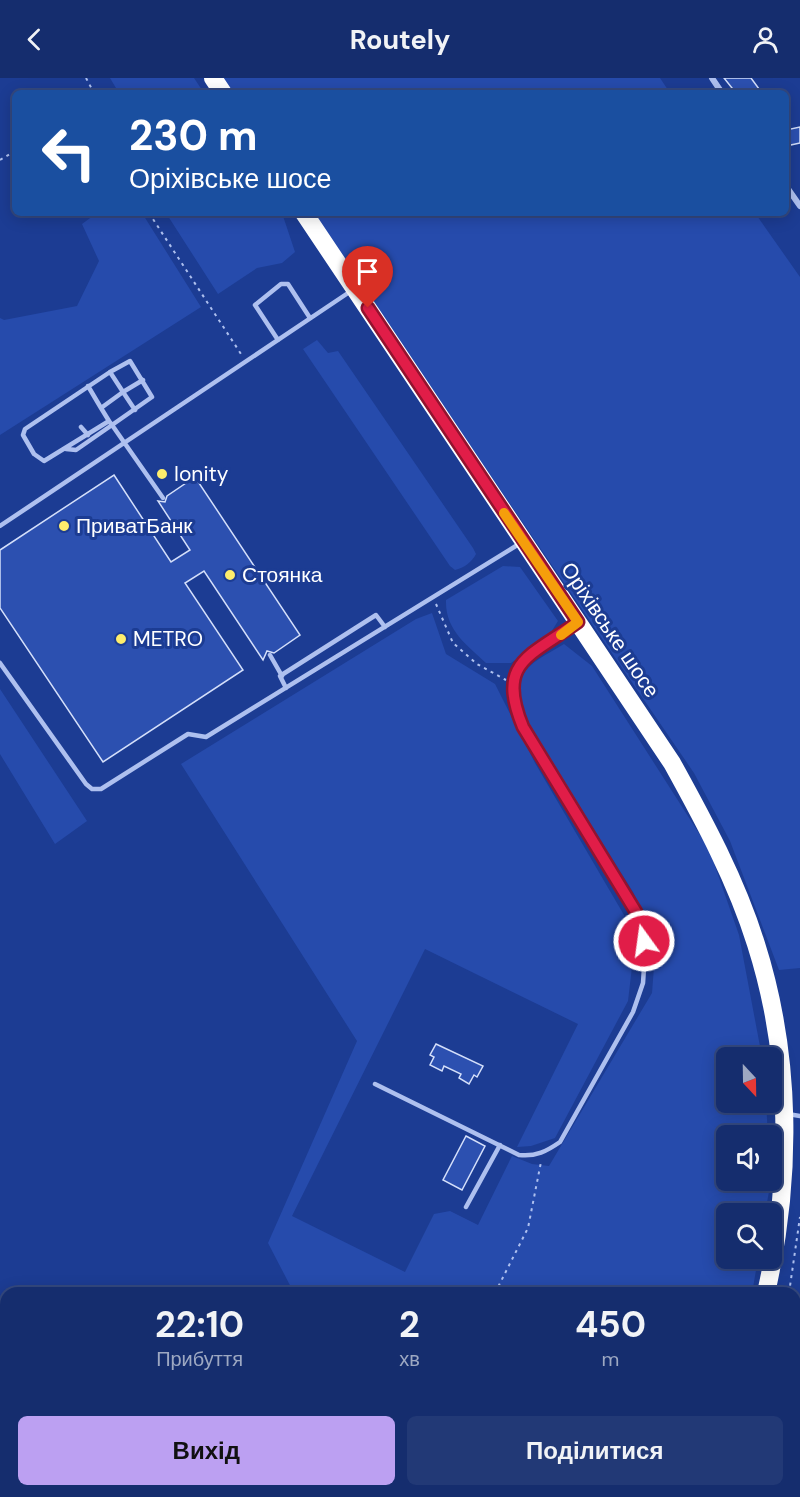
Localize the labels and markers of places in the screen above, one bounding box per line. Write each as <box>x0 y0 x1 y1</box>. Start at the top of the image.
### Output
pin <box>342 246 393 308</box>
place label: Ionity <box>174 460 229 488</box>
marker: Ionity <box>155 467 169 481</box>
place label: ПриватБанк <box>76 512 193 540</box>
marker: ПриватБанк <box>57 519 71 533</box>
place label: Стоянка <box>242 561 323 589</box>
marker: Стоянка <box>223 568 237 582</box>
place label: METRO <box>133 625 203 653</box>
marker: METRO <box>114 632 128 646</box>

